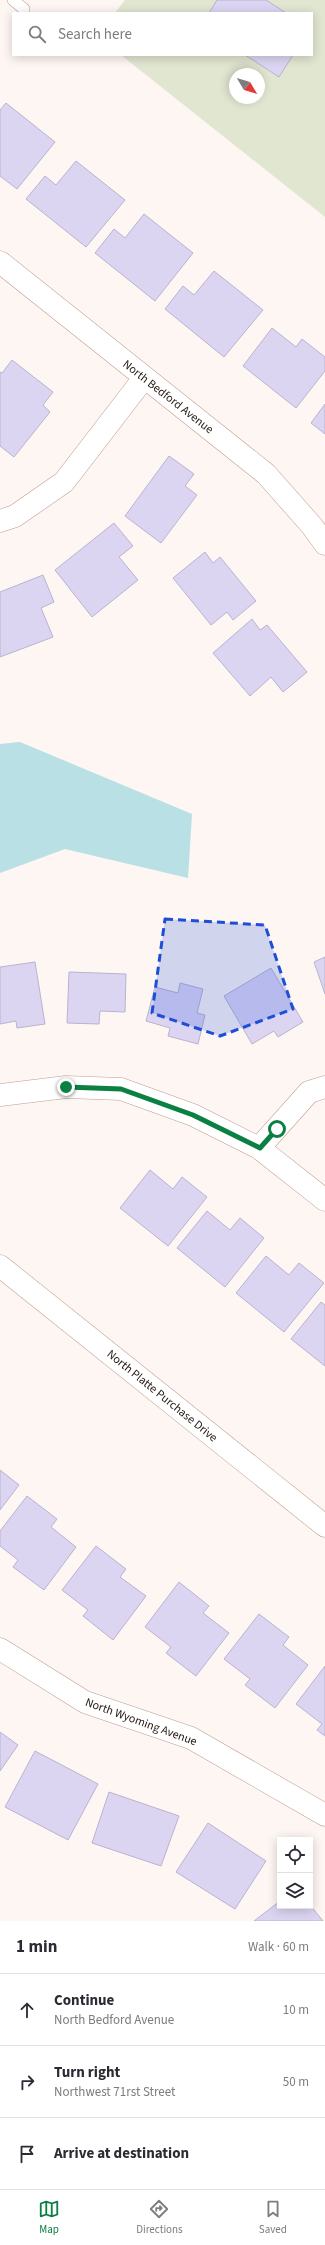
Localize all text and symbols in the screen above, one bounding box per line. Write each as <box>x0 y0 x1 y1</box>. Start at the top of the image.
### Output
search box <box>12 12 313 56</box>
icon: search <box>26 23 48 45</box>
text: Search here <box>58 24 132 45</box>
north arrow <box>229 68 265 104</box>
street label: North Bedford Avenue <box>119 356 217 438</box>
route end <box>57 1078 75 1096</box>
route start <box>268 1120 286 1138</box>
street label: North Platte Purchase Drive <box>103 1346 221 1446</box>
street label: North Wyoming Avenue <box>83 1694 199 1750</box>
map controls <box>277 1837 313 1909</box>
button: locate <box>277 1837 313 1873</box>
button: layers <box>277 1873 313 1909</box>
text: 1 min <box>16 1935 57 1959</box>
text: Walk · 60 m <box>248 1938 309 1956</box>
text: Continue <box>54 1990 114 2011</box>
icon: ahead <box>16 1999 38 2021</box>
text: 10 m <box>283 2001 309 2019</box>
text: North Bedford Avenue <box>54 2011 174 2029</box>
text: Turn right <box>54 2062 120 2083</box>
icon: right <box>16 2071 38 2093</box>
text: 50 m <box>283 2073 309 2091</box>
text: Northwest 71rst Street <box>54 2083 176 2101</box>
icon: arrive <box>16 2143 38 2165</box>
text: Arrive at destination <box>54 2143 189 2164</box>
tab: Map <box>38 2198 60 2237</box>
tab: Directions <box>136 2198 183 2237</box>
tab: Saved <box>259 2198 287 2237</box>

